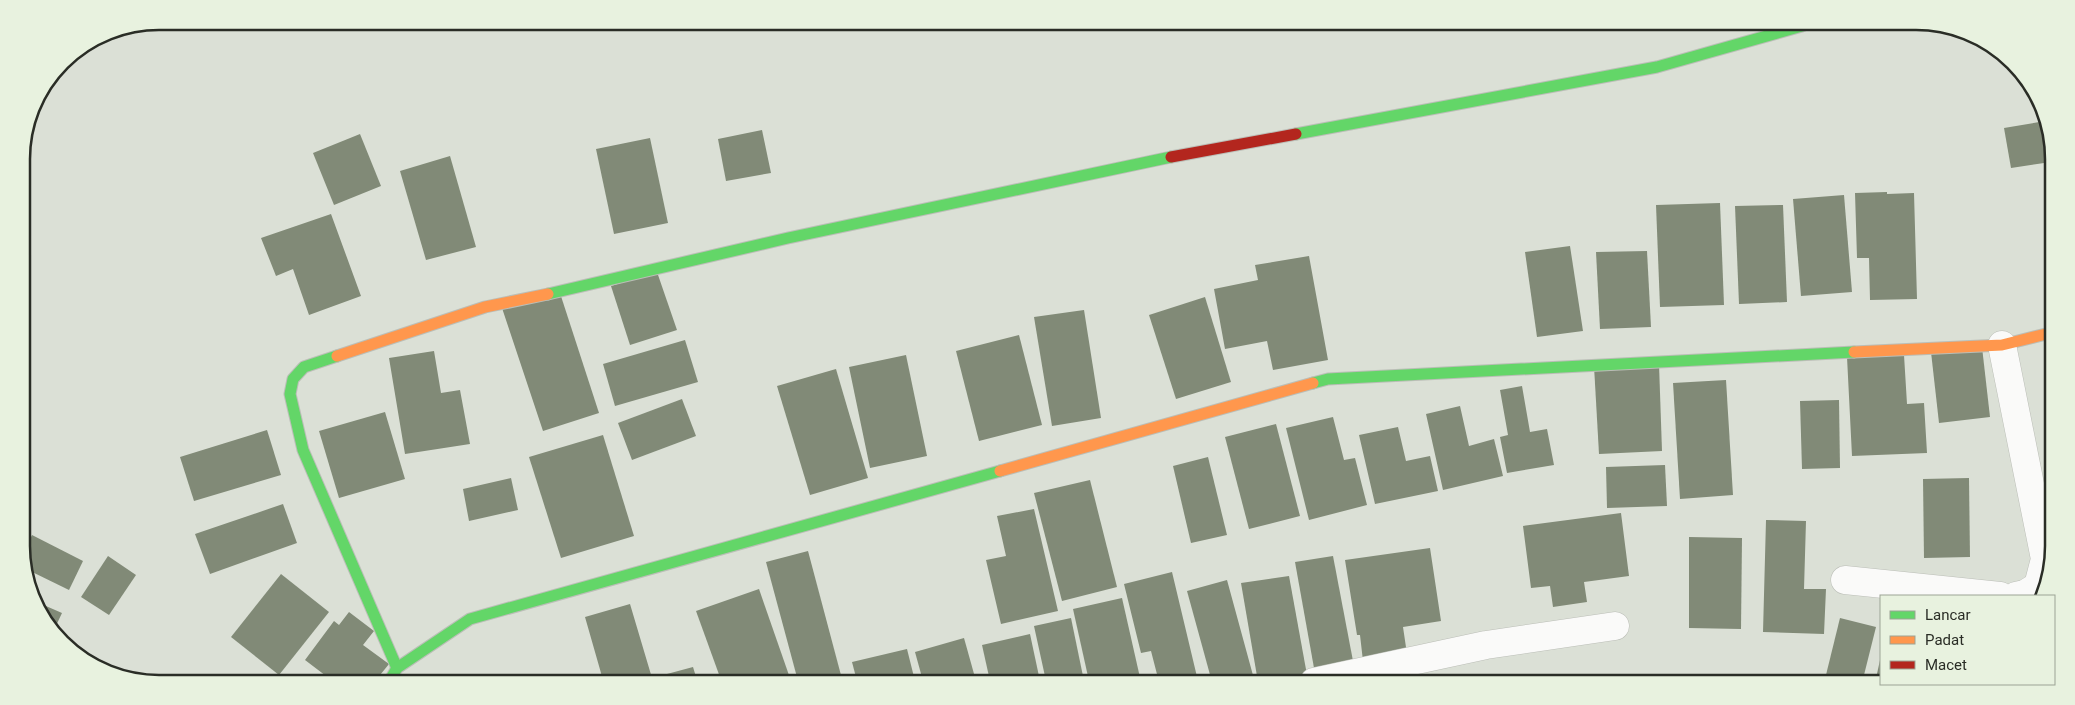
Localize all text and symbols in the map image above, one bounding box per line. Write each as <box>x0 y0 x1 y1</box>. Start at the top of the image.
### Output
legend <box>1880 595 2055 685</box>
text: Lancar <box>1925 606 1971 624</box>
text: Padat <box>1925 631 1964 649</box>
text: Macet <box>1925 656 1967 674</box>

